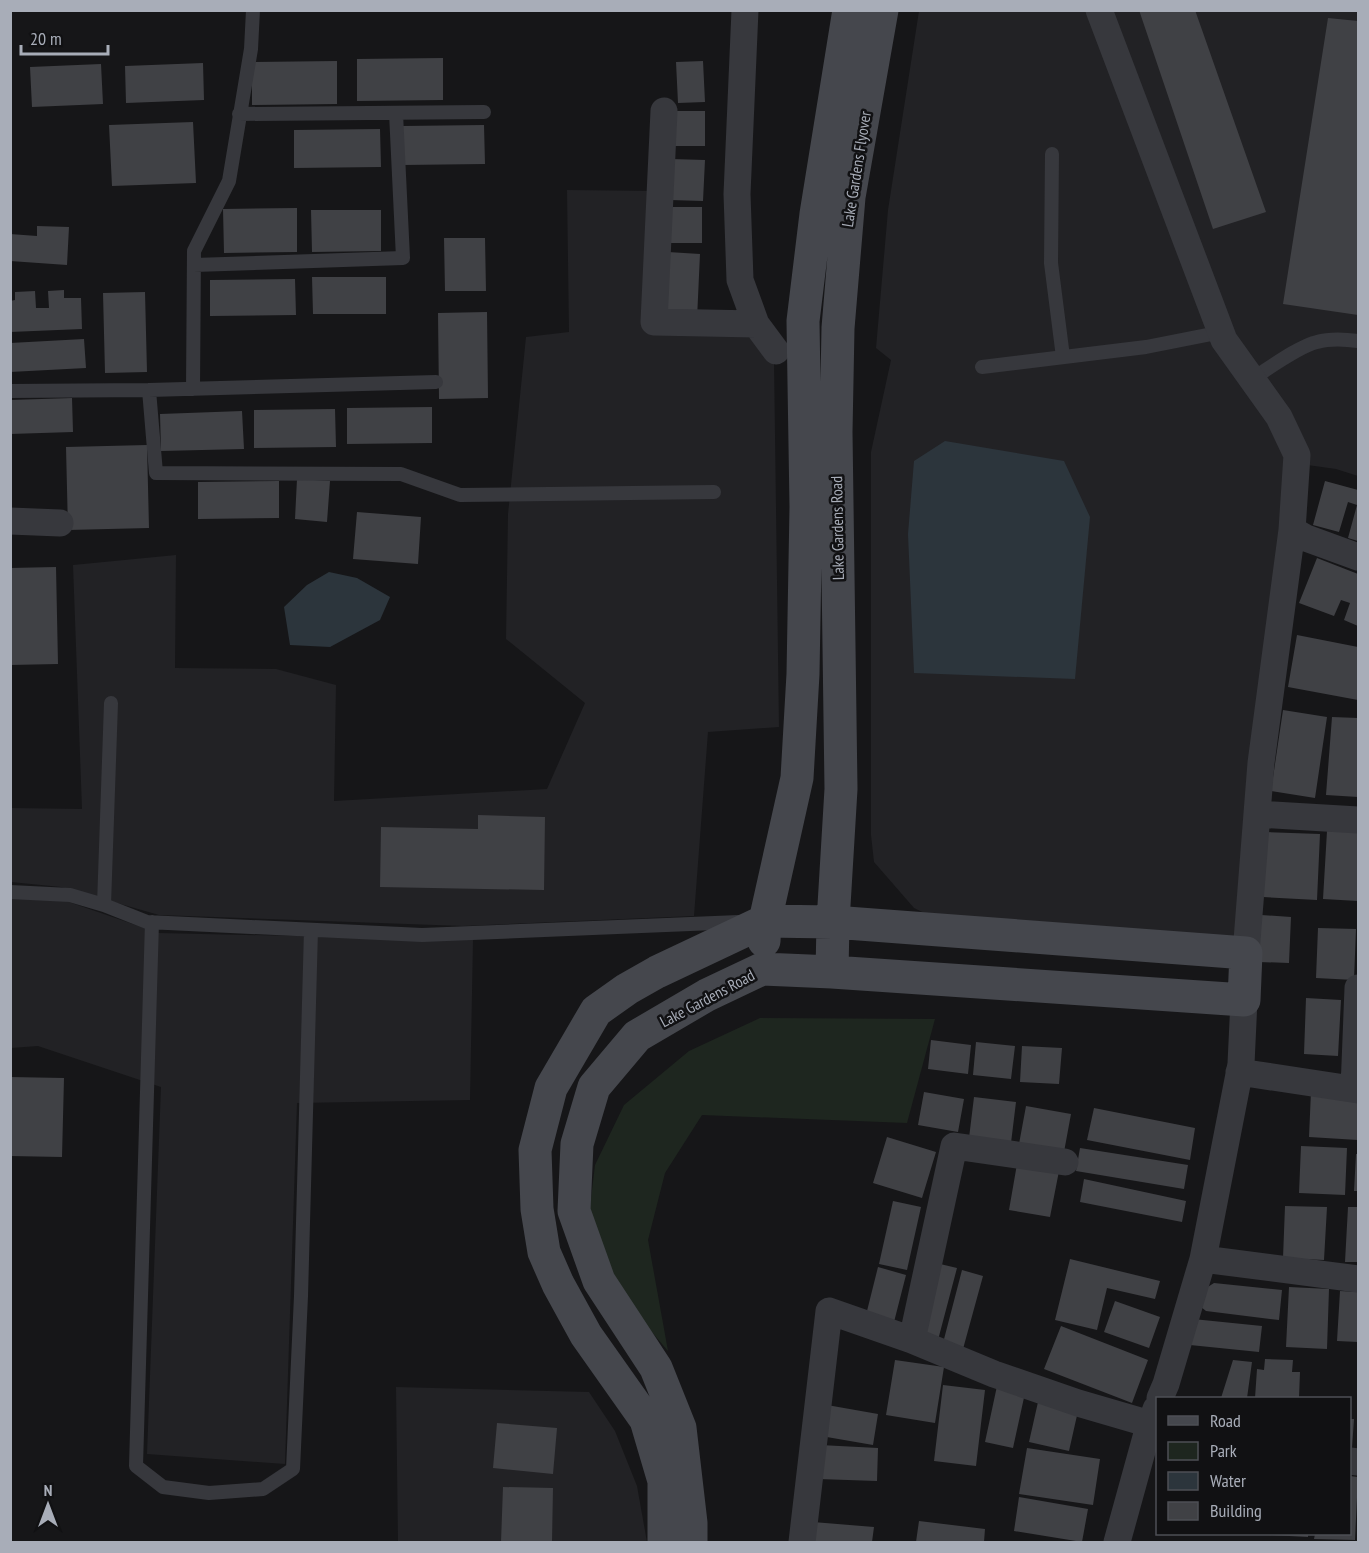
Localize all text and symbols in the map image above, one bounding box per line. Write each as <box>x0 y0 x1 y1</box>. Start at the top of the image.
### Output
scale bar <box>21 18 108 56</box>
text: 20 m <box>30 27 62 50</box>
street label: Lake Gardens Flyover <box>837 109 875 228</box>
street label: Lake Gardens Road <box>826 476 848 580</box>
street label: Lake Gardens Road <box>656 965 758 1031</box>
legend <box>1156 1397 1351 1535</box>
text: Road <box>1210 1409 1241 1432</box>
text: Park <box>1210 1439 1237 1462</box>
text: Water <box>1210 1469 1246 1492</box>
north arrow <box>18 1475 78 1535</box>
text: N <box>44 1480 52 1500</box>
text: Building <box>1210 1499 1262 1522</box>

